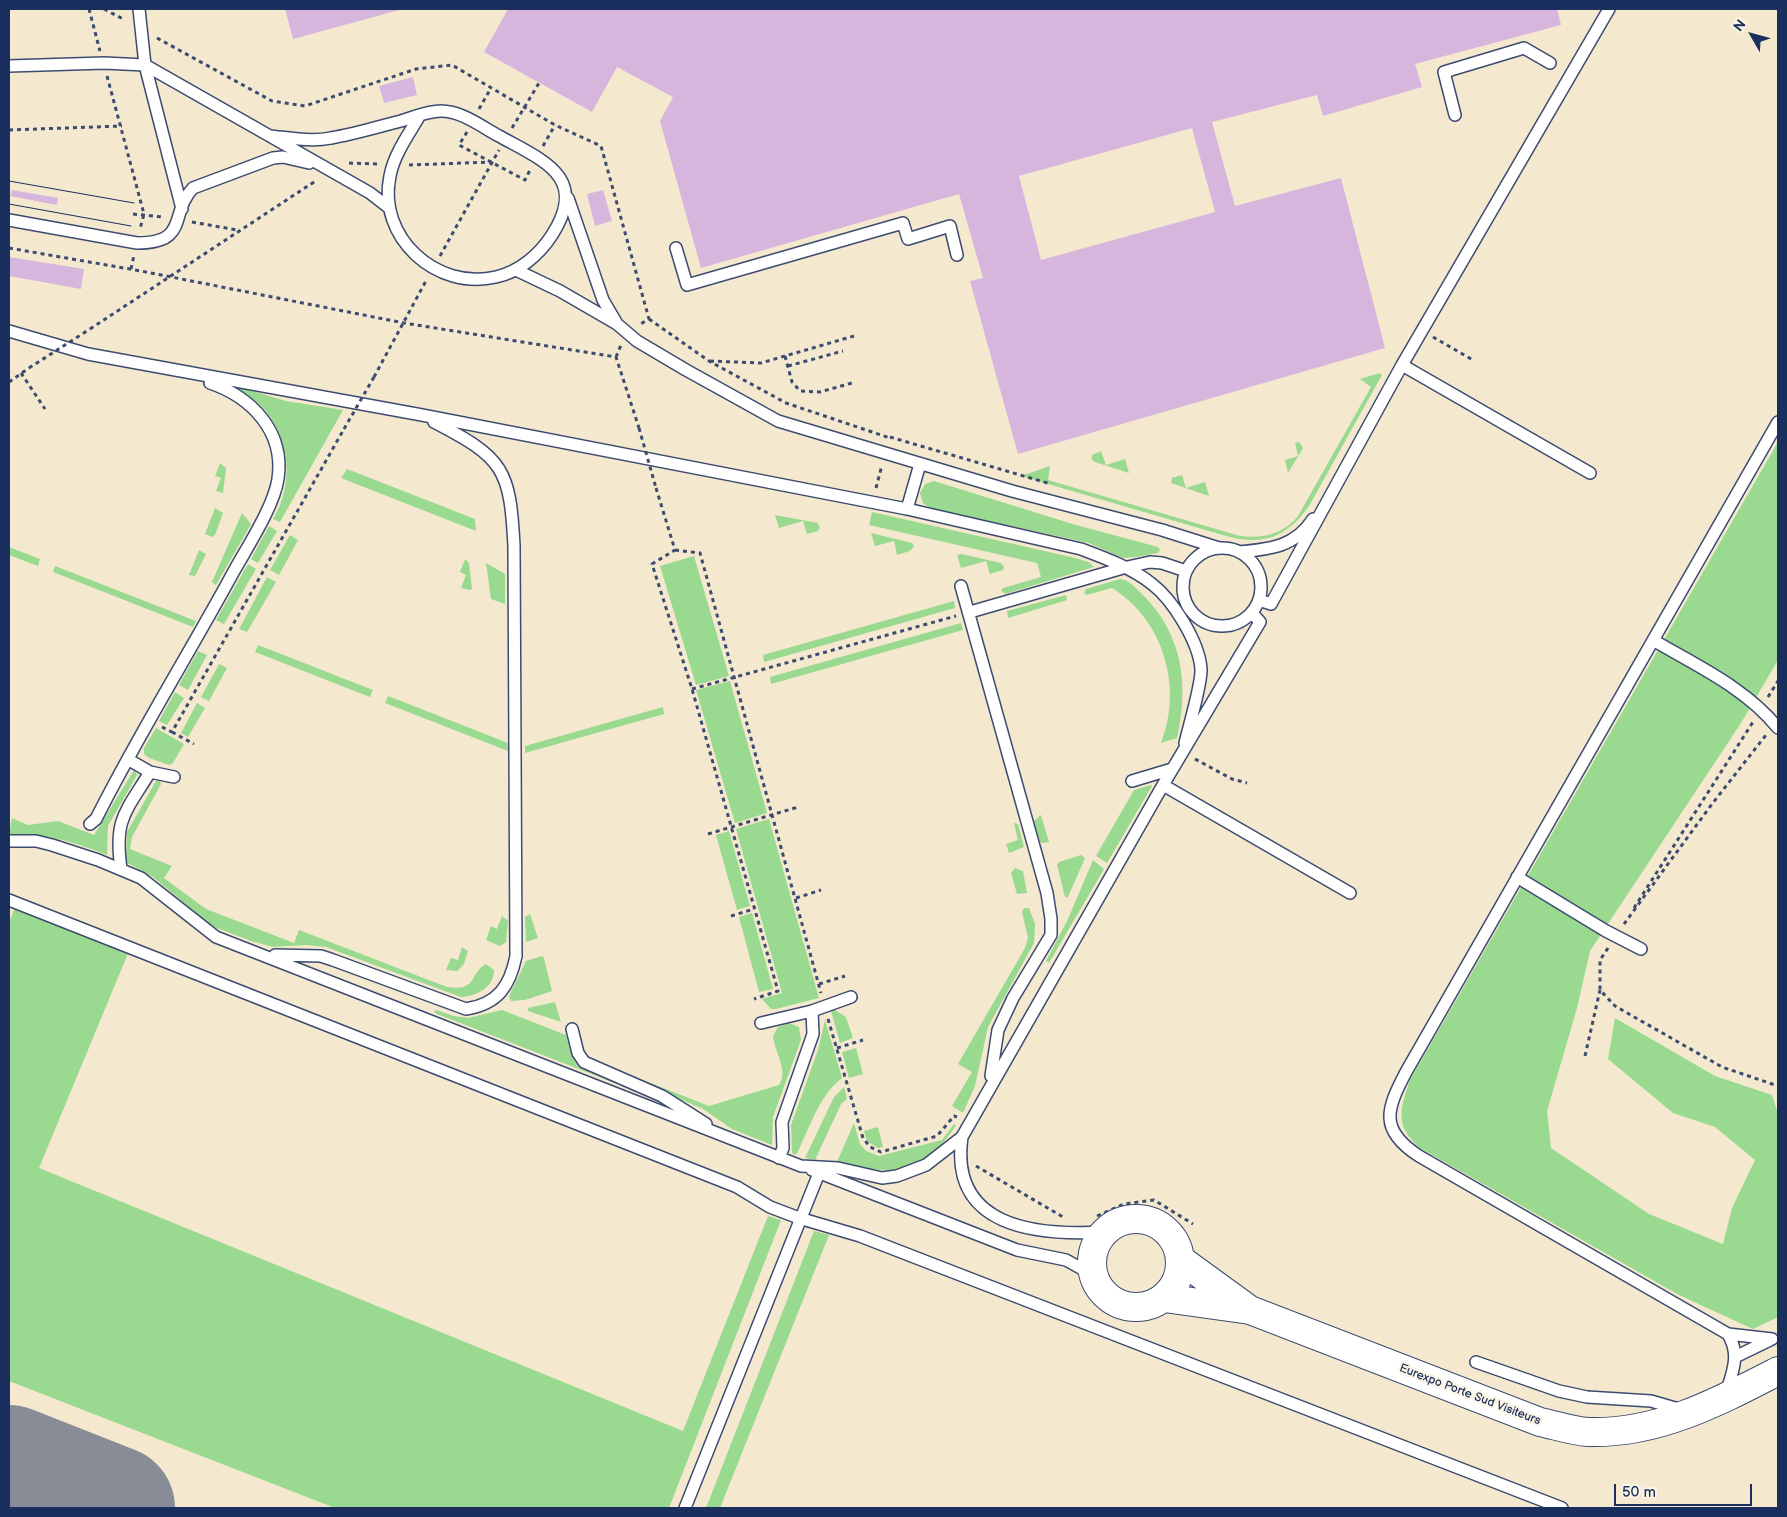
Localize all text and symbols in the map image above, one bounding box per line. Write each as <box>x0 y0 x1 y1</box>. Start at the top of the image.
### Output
north arrow <box>1727 10 1777 60</box>
text: N <box>1730 16 1750 35</box>
street label: Eurexpo Porte Sud Visiteurs <box>1397 1361 1543 1429</box>
scale bar <box>1617 1474 1754 1506</box>
text: 50 m <box>1622 1483 1656 1502</box>

